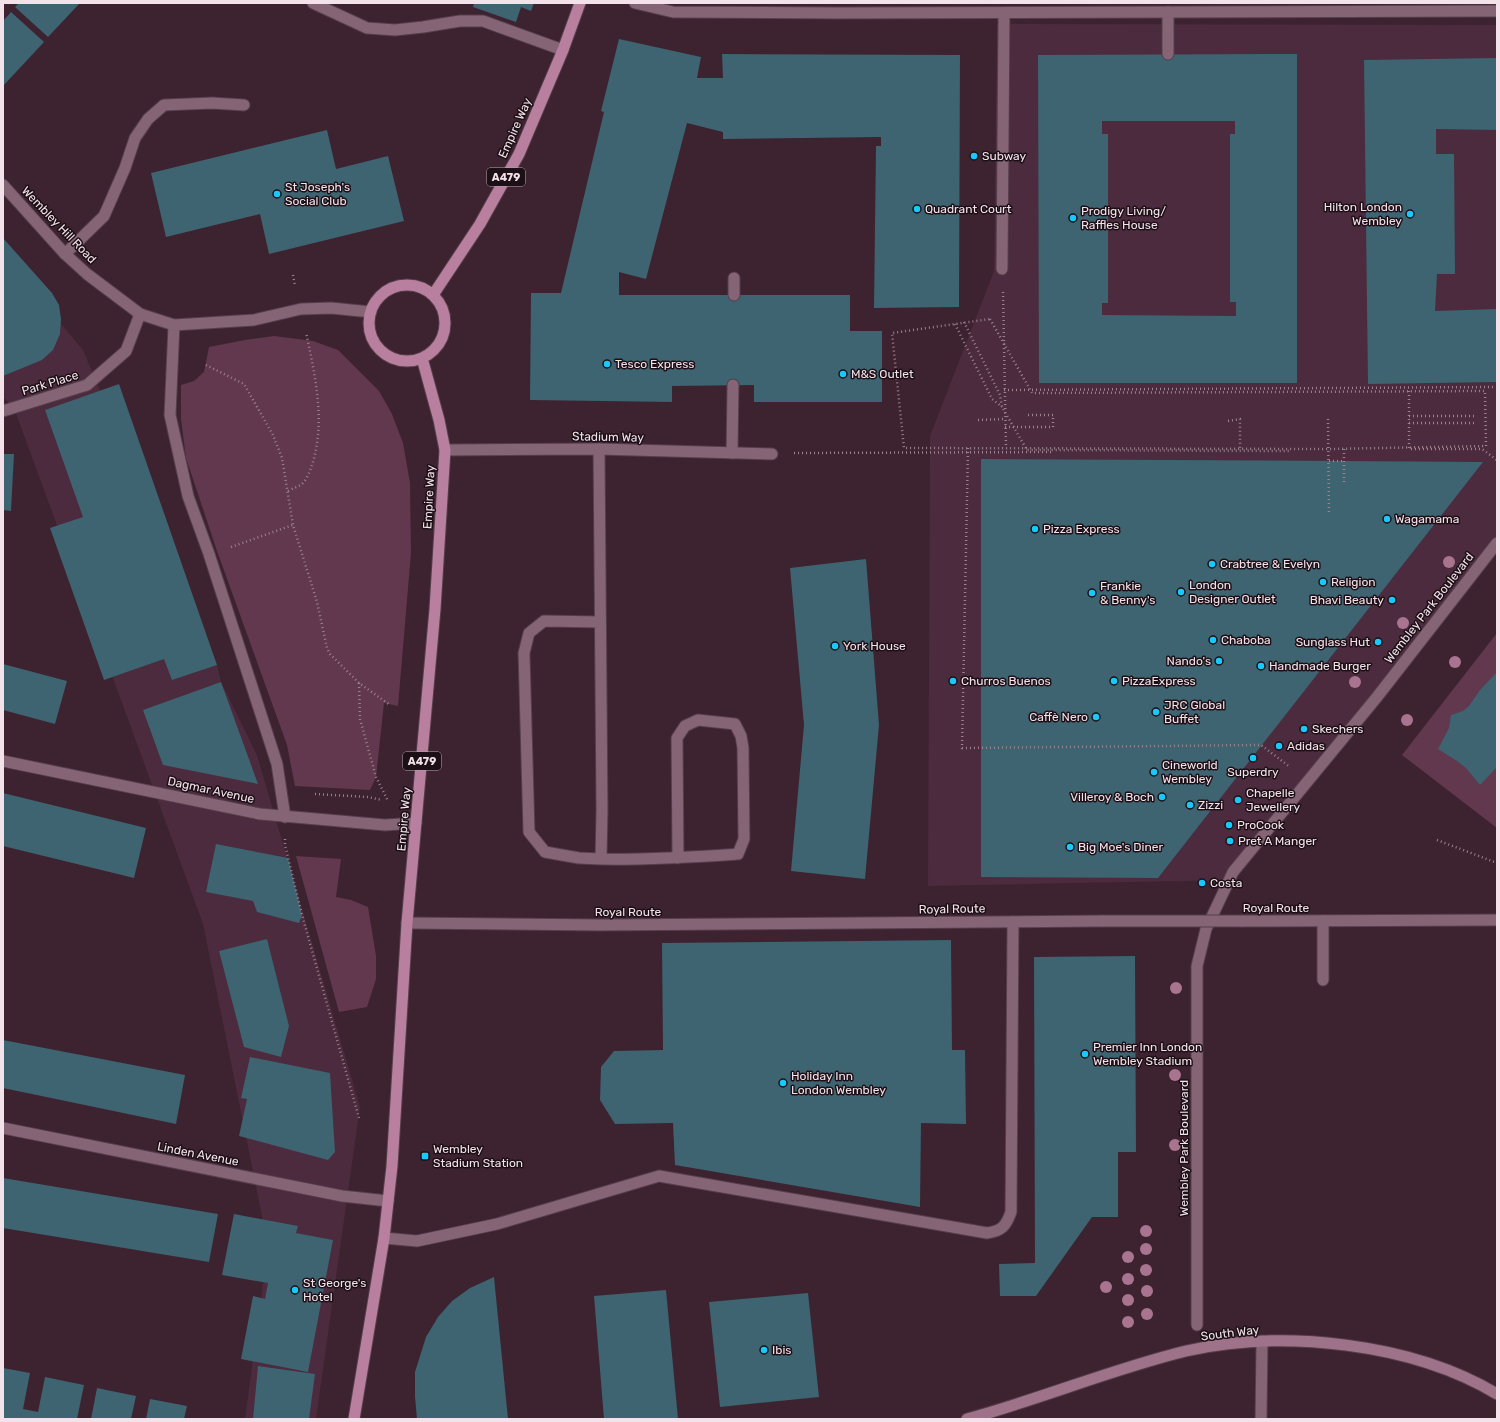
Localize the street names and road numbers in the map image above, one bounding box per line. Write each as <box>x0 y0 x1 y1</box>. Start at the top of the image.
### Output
street label: Empire Way <box>496 95 535 160</box>
road number: A479 <box>487 168 525 186</box>
street label: Wembley Hill Road <box>19 184 99 266</box>
street label: Park Place <box>20 368 80 398</box>
street label: Stadium Way <box>572 429 644 445</box>
street label: Empire Way <box>420 464 438 530</box>
street label: Wembley Park Boulevard <box>1381 550 1477 666</box>
road number: A479 <box>403 752 441 770</box>
street label: Dagmar Avenue <box>166 774 256 806</box>
street label: Empire Way <box>394 786 414 852</box>
street label: Royal Route <box>919 901 986 917</box>
street label: Royal Route <box>1243 901 1310 915</box>
street label: Royal Route <box>595 905 662 919</box>
street label: Wembley Park Boulevard <box>1177 1080 1191 1216</box>
street label: Linden Avenue <box>156 1139 240 1169</box>
street label: South Way <box>1200 1322 1260 1344</box>

